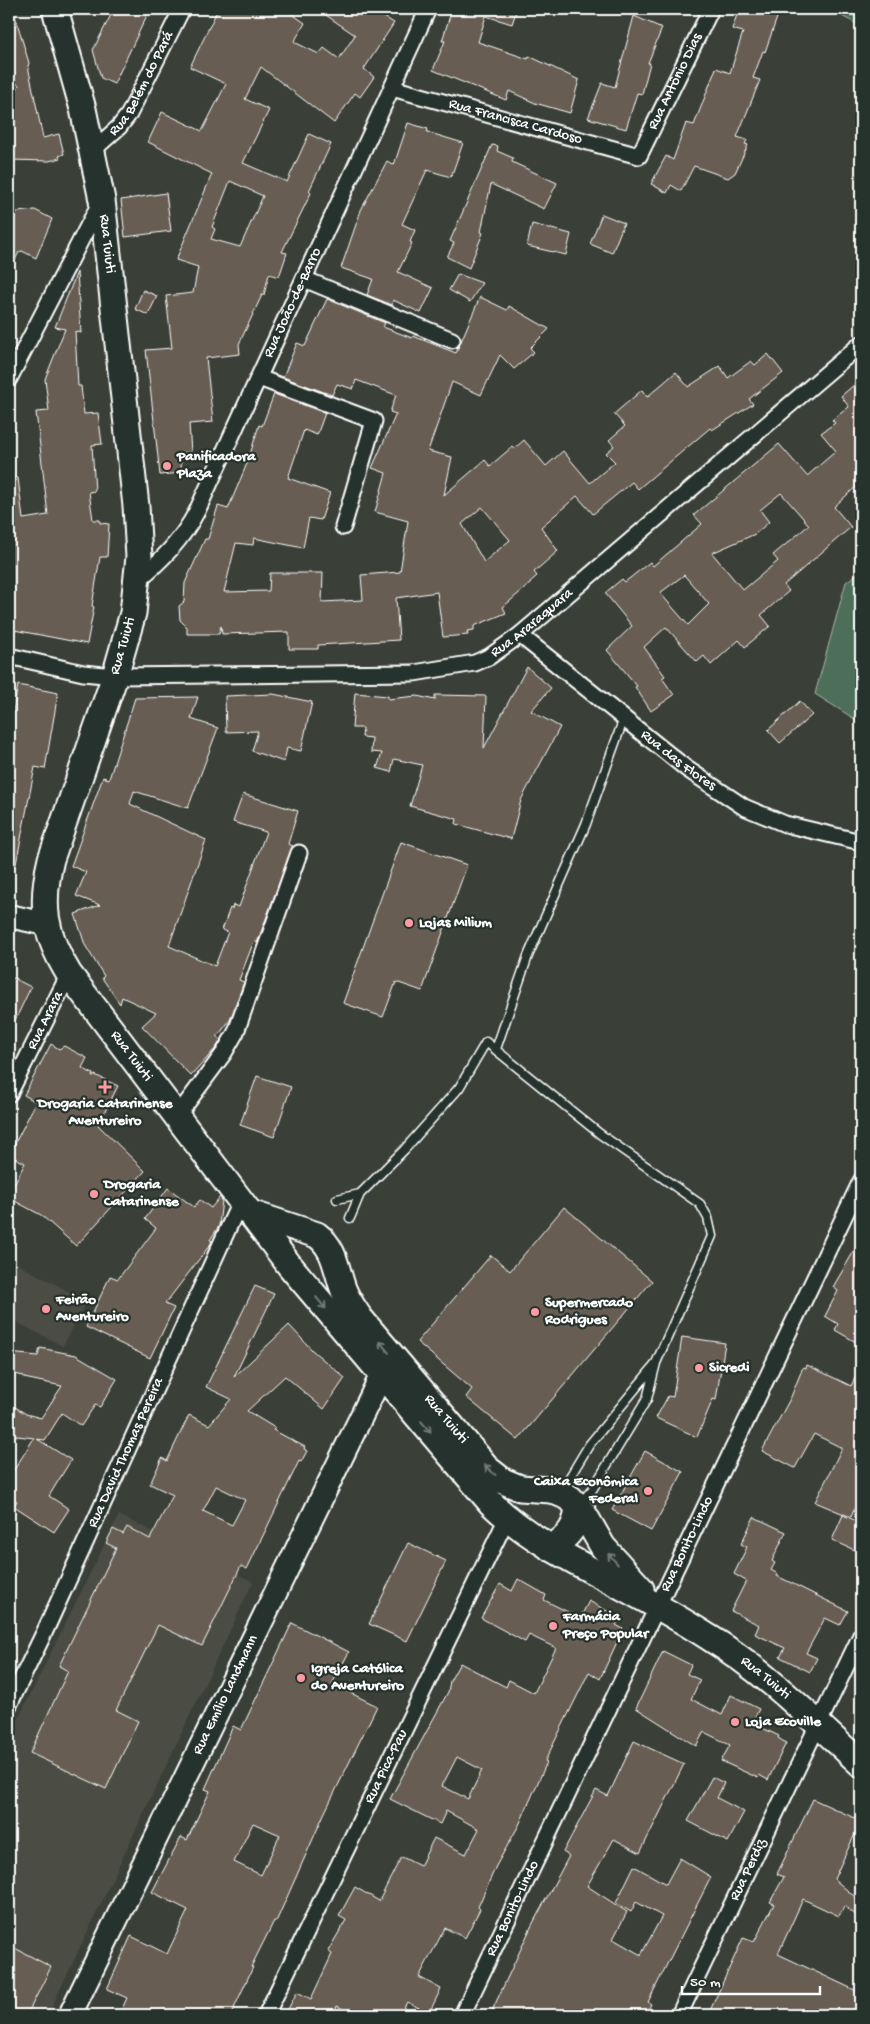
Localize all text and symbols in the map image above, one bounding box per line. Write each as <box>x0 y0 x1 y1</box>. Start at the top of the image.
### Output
street label: Rua Belém do Pará <box>105 28 179 140</box>
street label: Rua Antônio Dias <box>644 30 707 133</box>
street label: Rua Francisca Cardoso <box>447 95 584 149</box>
street label: Rua Tuiuti <box>95 213 119 274</box>
street label: Rua João-de-Barro <box>260 245 326 361</box>
place label: Panificadora Plaza <box>176 448 256 483</box>
marker: Panificadora Plaza <box>161 460 173 472</box>
street label: Rua Araraquara <box>487 584 578 662</box>
street label: Rua Tuiuti <box>106 615 140 677</box>
street label: Rua das Flores <box>637 726 720 795</box>
place label: Lojas Milium <box>419 914 492 932</box>
marker: Lojas Milium <box>403 917 415 929</box>
street label: Rua Arara <box>24 988 68 1053</box>
street label: Rua Tuiuti <box>106 1027 156 1085</box>
marker: Drogaria Catarinense Aventureiro <box>99 1081 111 1093</box>
place label: Drogaria Catarinense Aventureiro <box>36 1095 174 1130</box>
place label: Drogaria Catarinense <box>102 1176 180 1211</box>
marker: Drogaria Catarinense <box>88 1188 100 1200</box>
place label: Feirão Aventureiro <box>55 1291 129 1326</box>
place label: Supermercado Rodrigues <box>544 1294 633 1329</box>
one-way arrow <box>316 1296 327 1309</box>
marker: Feirão Aventureiro <box>40 1303 52 1315</box>
marker: Supermercado Rodrigues <box>529 1306 541 1318</box>
one-way arrow <box>379 1341 390 1354</box>
place label: Sicredi <box>709 1359 749 1377</box>
marker: Sicredi <box>693 1362 705 1374</box>
street label: Rua David Thomas Pereira <box>84 1374 168 1531</box>
street label: Rua Tuiuti <box>420 1391 472 1448</box>
one-way arrow <box>420 1421 432 1434</box>
one-way arrow <box>484 1464 496 1476</box>
place label: Caixa Econômica Federal <box>533 1473 639 1508</box>
marker: Caixa Econômica Federal <box>642 1485 654 1497</box>
street label: Rua Bonito-Lindo <box>657 1493 718 1595</box>
one-way arrow <box>607 1552 619 1565</box>
place label: Farmácia Preço Popular <box>562 1608 650 1643</box>
marker: Farmácia Preço Popular <box>547 1620 559 1632</box>
street label: Rua Emílio Landmann <box>189 1632 263 1758</box>
street label: Rua Tuiuti <box>737 1652 794 1704</box>
place label: Igreja Católica do Aventureiro <box>311 1660 404 1695</box>
marker: Igreja Católica do Aventureiro <box>295 1672 307 1684</box>
place label: Loja Ecoville <box>745 1713 822 1731</box>
marker: Loja Ecoville <box>729 1716 741 1728</box>
street label: Rua Pica-Pau <box>361 1727 412 1807</box>
street label: Rua Perdiz <box>726 1835 771 1904</box>
street label: Rua Bonito-Lindo <box>482 1858 544 1959</box>
scale bar <box>682 1964 820 1996</box>
text: 50 m <box>690 1974 721 1992</box>

